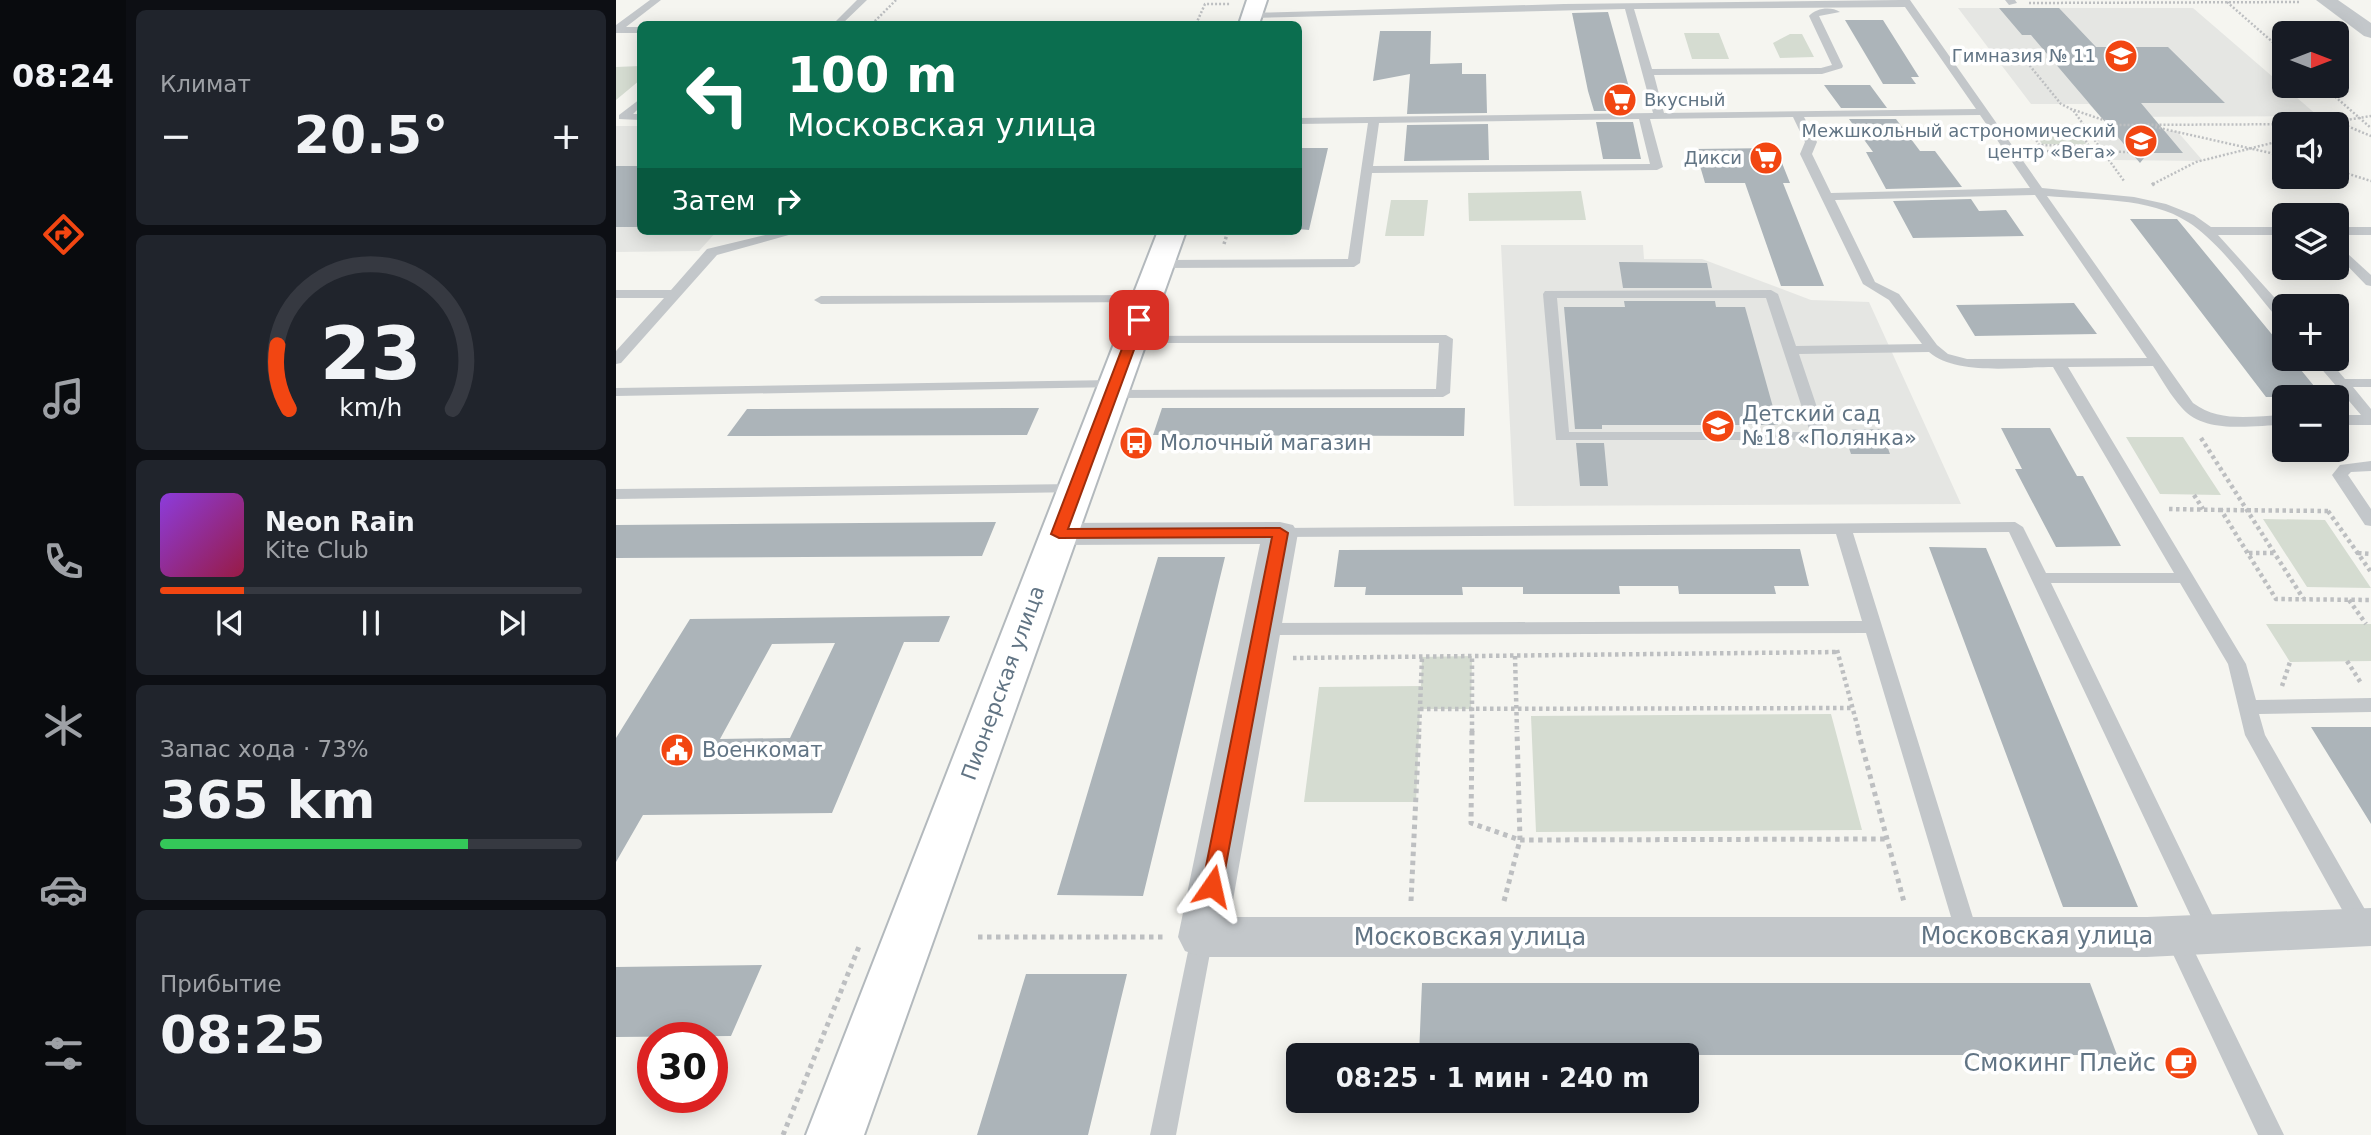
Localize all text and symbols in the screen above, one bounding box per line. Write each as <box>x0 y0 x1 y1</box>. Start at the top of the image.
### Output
north arrow <box>2272 21 2348 98</box>
map controls <box>2272 21 2349 462</box>
school or university icon: Гимназия № 11 <box>2102 37 2140 75</box>
place label: Гимназия № 11 <box>1952 45 2096 66</box>
text: 100 m <box>787 47 957 104</box>
icon: left <box>672 49 763 140</box>
text: 08:24 <box>12 57 114 95</box>
text: Климат <box>160 71 251 97</box>
supermarket icon: Вкусный <box>1601 81 1639 119</box>
place label: Вкусный <box>1644 89 1725 110</box>
text: 20.5° <box>294 105 448 165</box>
text: Московская улица <box>787 106 1097 144</box>
button: sound <box>2272 112 2349 189</box>
text: − <box>160 114 192 158</box>
text: + <box>550 114 582 158</box>
place label: Межшкольный астрономический центр «Вега» <box>1802 120 2116 162</box>
school or university icon: Межшкольный астрономический центр «Вега» <box>2122 122 2160 160</box>
supermarket icon: Дикси <box>1747 139 1785 177</box>
place label: Дикси <box>1684 147 1742 168</box>
icon: right <box>769 182 807 220</box>
text: Затем <box>672 186 755 216</box>
button: layers <box>2272 203 2349 280</box>
icon: directions <box>39 210 88 259</box>
pin <box>1109 290 1169 350</box>
button: + <box>2272 294 2349 371</box>
icon: arrive <box>1120 301 1158 339</box>
text: 23 <box>320 311 422 396</box>
icon: music <box>39 374 88 423</box>
button: − <box>2272 385 2349 462</box>
text: km/h <box>339 392 403 421</box>
place label: Детский сад №18 «Полянка» <box>1742 402 1917 450</box>
school or university icon: Детский сад №18 «Полянка» <box>1699 407 1737 445</box>
bus stop icon: Молочный магазин <box>1117 424 1155 462</box>
place label: Молочный магазин <box>1160 431 1371 455</box>
text: Neon Rain <box>265 507 415 537</box>
icon: phone <box>39 537 88 586</box>
text: Kite Club <box>265 537 369 563</box>
street label: Пионерская улица <box>957 582 1049 784</box>
icon: previous <box>211 604 249 642</box>
icon: pause <box>352 604 390 642</box>
icon: next <box>493 604 531 642</box>
icon: climate <box>39 701 88 750</box>
public building icon: Военкомат <box>658 731 696 769</box>
text: Запас хода · 73% <box>160 736 369 762</box>
place label: Военкомат <box>702 738 822 762</box>
text: 365 km <box>160 770 375 830</box>
position arrow <box>1175 849 1249 923</box>
icon: car <box>39 865 88 914</box>
street label: Московская улица <box>1921 922 2153 950</box>
street label: Московская улица <box>1354 923 1586 951</box>
text: Прибытие <box>160 971 282 997</box>
text: 08:25 <box>160 1005 326 1065</box>
speed limit sign: 30 <box>637 1022 728 1113</box>
icon: filters <box>39 1029 88 1078</box>
cafe icon: Смокинг Плейс <box>2162 1044 2200 1082</box>
place label: Смокинг Плейс <box>1963 1049 2156 1077</box>
text: 08:25 · 1 мин · 240 m <box>1336 1063 1649 1093</box>

